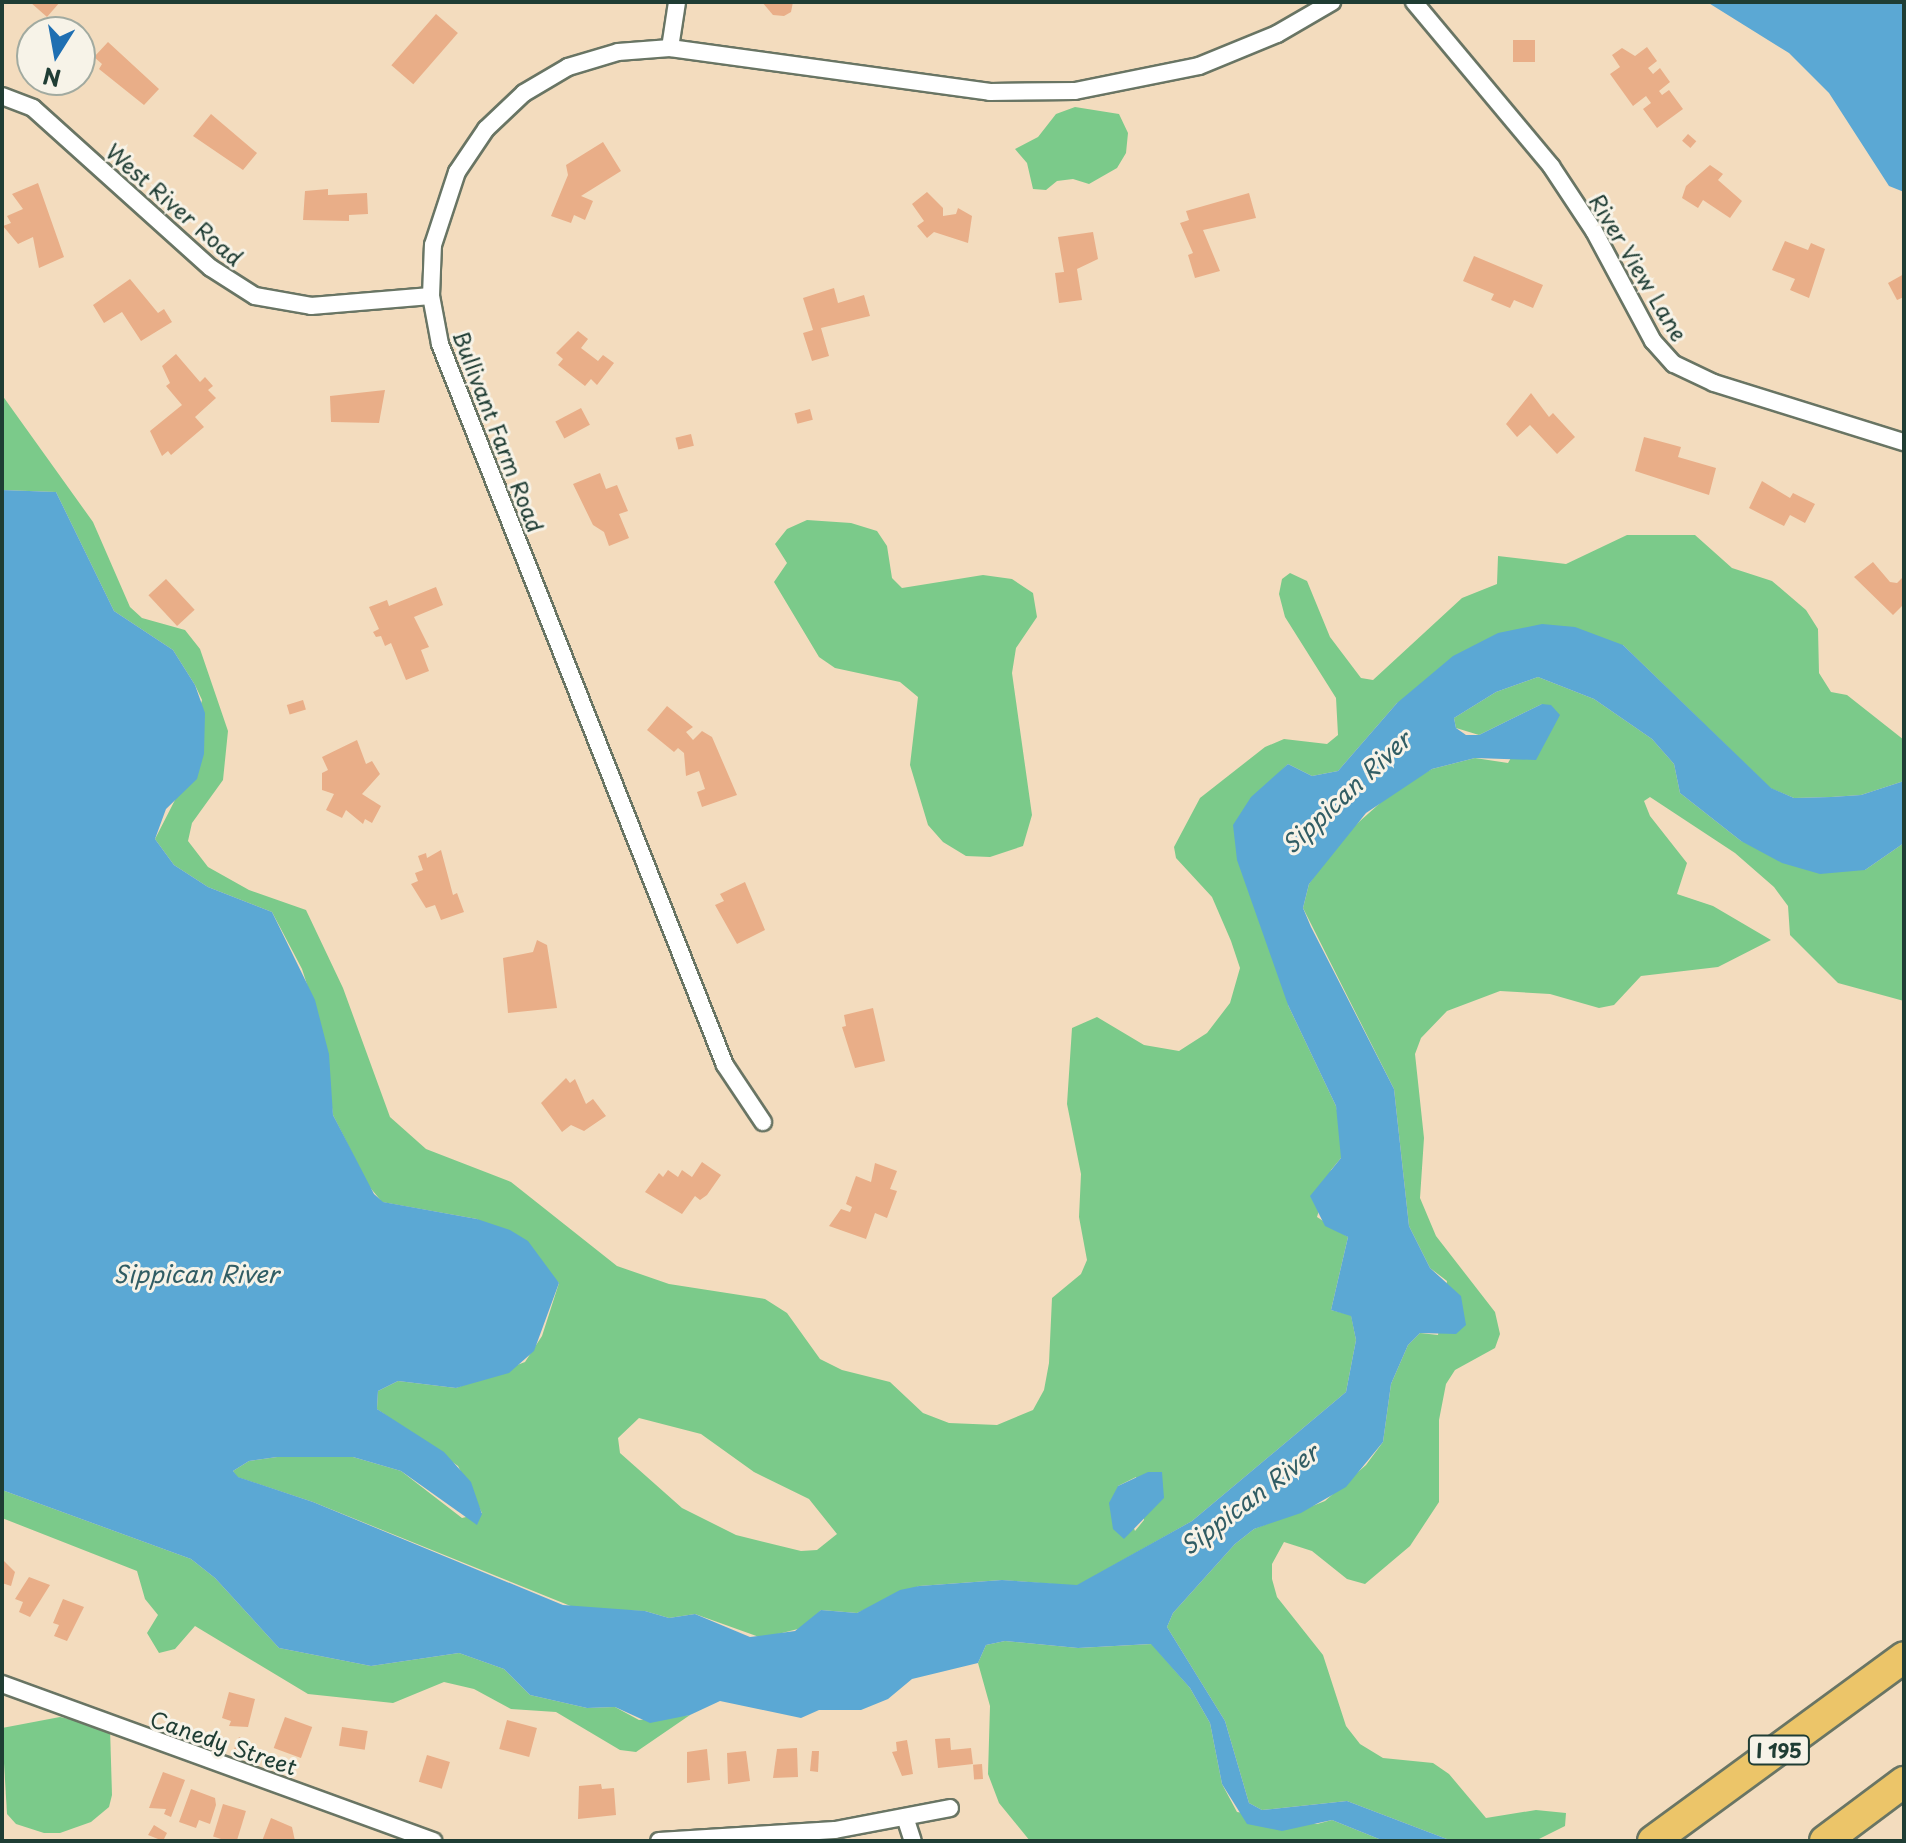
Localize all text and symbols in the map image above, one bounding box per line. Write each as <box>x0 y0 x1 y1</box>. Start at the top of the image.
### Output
north arrow <box>16 16 96 96</box>
text: N <box>40 60 63 96</box>
street label: West River Road <box>101 137 249 271</box>
street label: River View Lane <box>1584 188 1694 346</box>
street label: Bullivant Farm Road <box>448 325 550 537</box>
water label: Sippican River <box>1276 725 1416 859</box>
water label: Sippican River <box>113 1260 279 1288</box>
water label: Sippican River <box>1174 1438 1324 1560</box>
street label: Canedy Street <box>147 1705 301 1779</box>
road number: I 195 <box>1747 1734 1811 1766</box>

